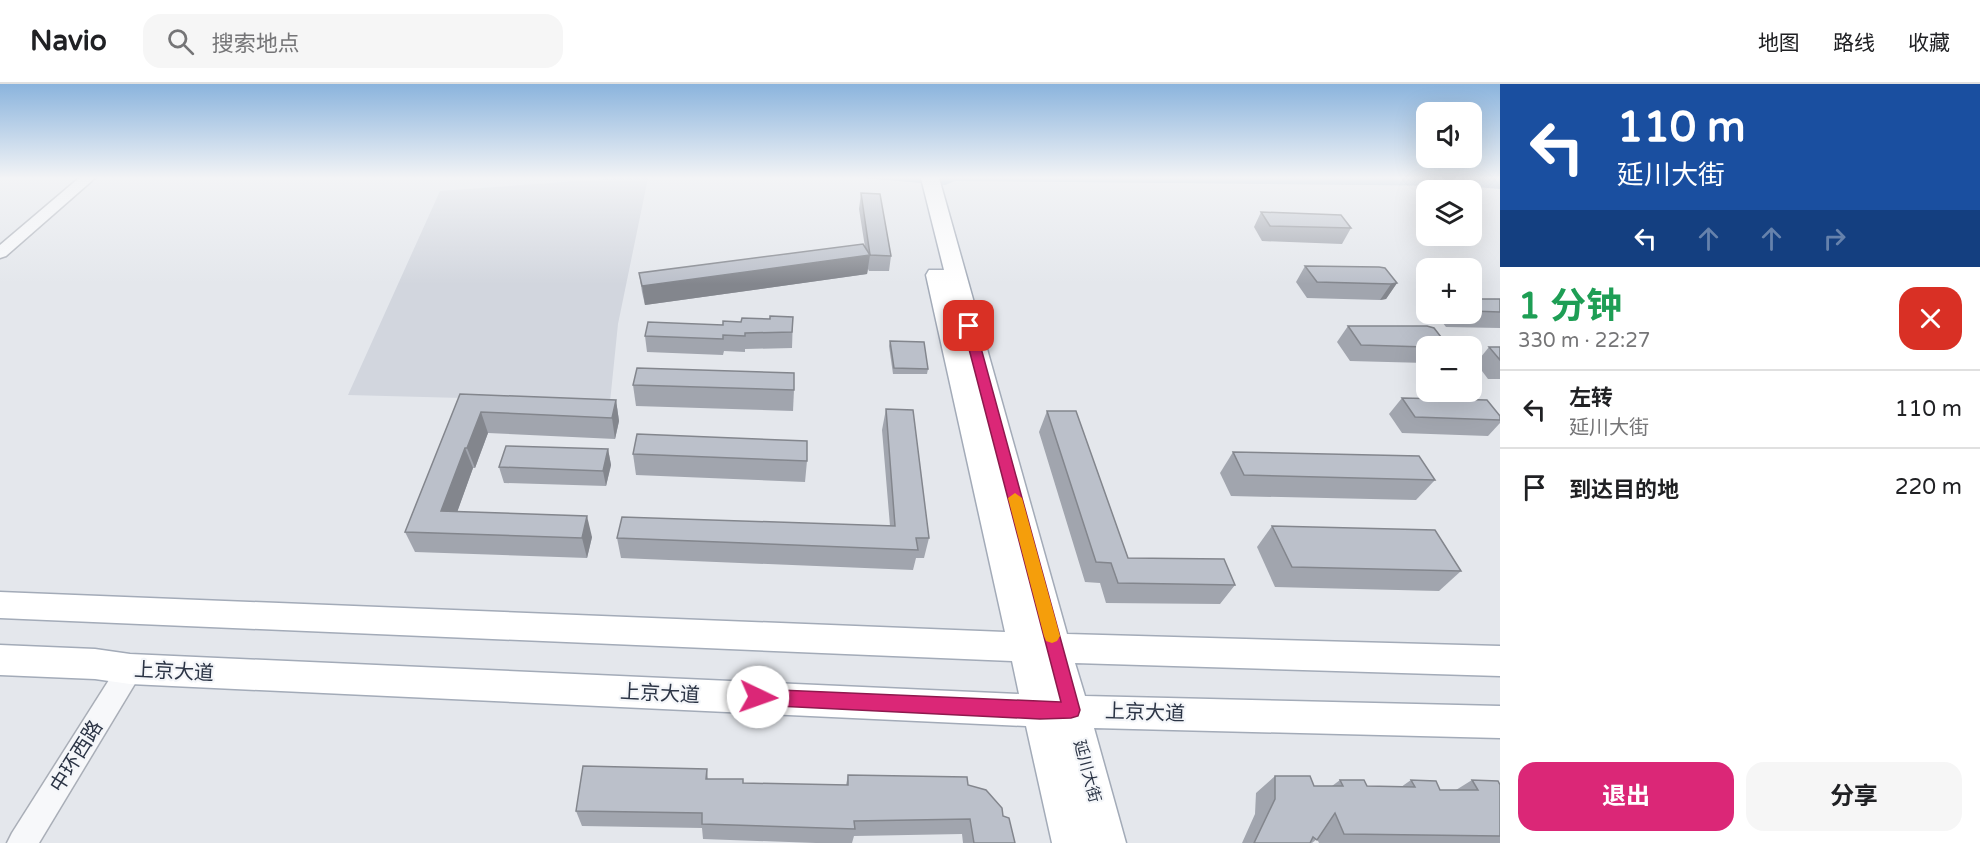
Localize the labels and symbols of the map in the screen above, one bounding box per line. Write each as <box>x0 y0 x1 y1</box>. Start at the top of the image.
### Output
pin <box>943 300 994 351</box>
street label: 上京大道 <box>133 658 215 686</box>
position arrow <box>726 665 790 729</box>
street label: 上京大道 <box>619 680 701 708</box>
street label: 上京大道 <box>1105 700 1185 726</box>
street label: 中环西路 <box>45 716 108 797</box>
street label: 延川大街 <box>1069 738 1105 805</box>

